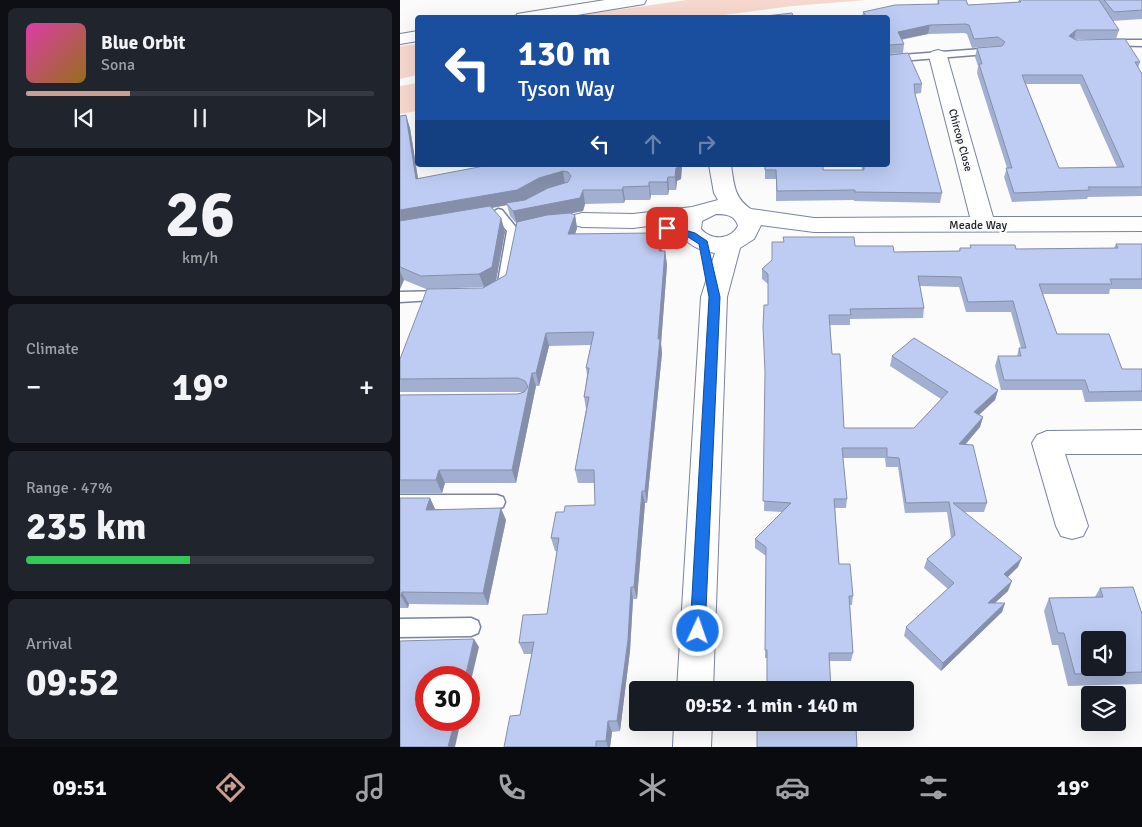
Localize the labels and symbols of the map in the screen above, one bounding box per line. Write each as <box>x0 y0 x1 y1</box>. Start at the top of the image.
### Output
street label: Chircop Close <box>946 107 975 173</box>
pin <box>646 207 688 249</box>
street label: Meade Way <box>949 218 1007 233</box>
position arrow <box>671 604 723 656</box>
speed limit sign: 30 <box>415 666 480 731</box>

